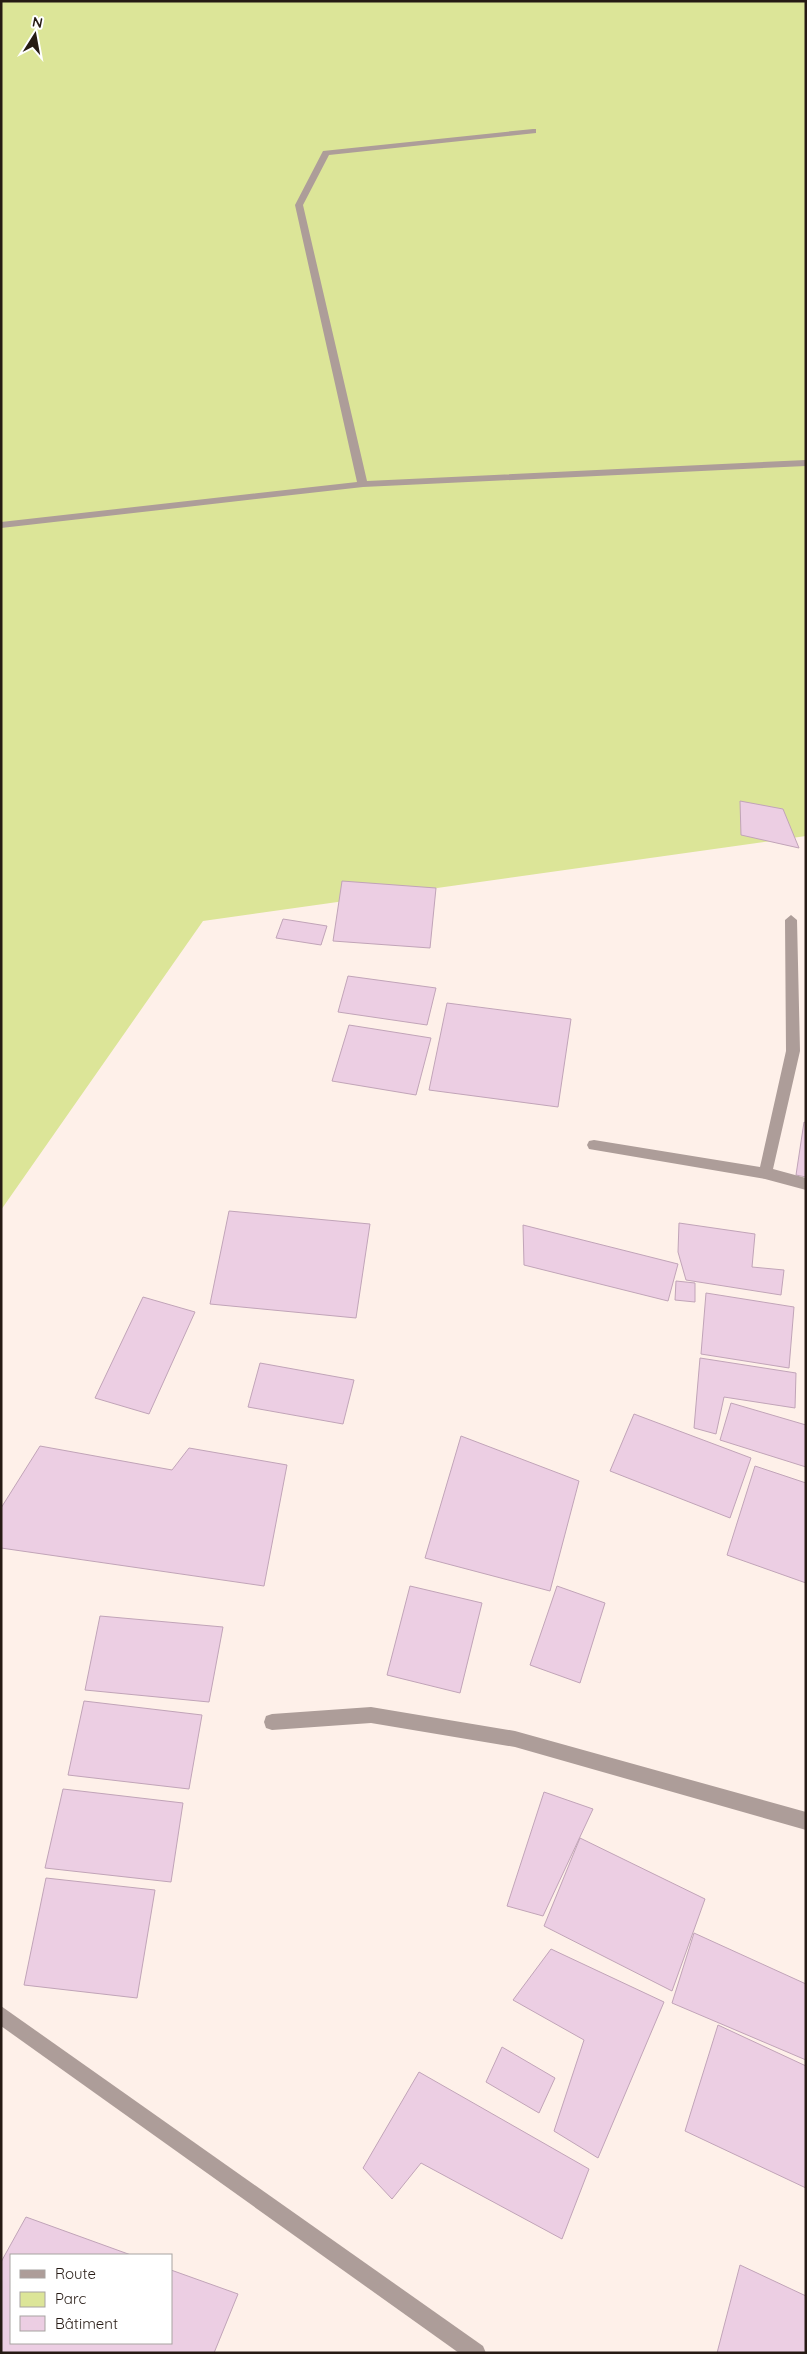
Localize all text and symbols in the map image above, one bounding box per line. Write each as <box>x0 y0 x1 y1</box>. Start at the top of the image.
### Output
north arrow <box>10 10 60 60</box>
text: N <box>31 12 44 32</box>
legend <box>10 2254 172 2344</box>
text: Route <box>55 2264 96 2283</box>
text: Parc <box>55 2289 86 2308</box>
text: Bâtiment <box>55 2314 118 2333</box>

